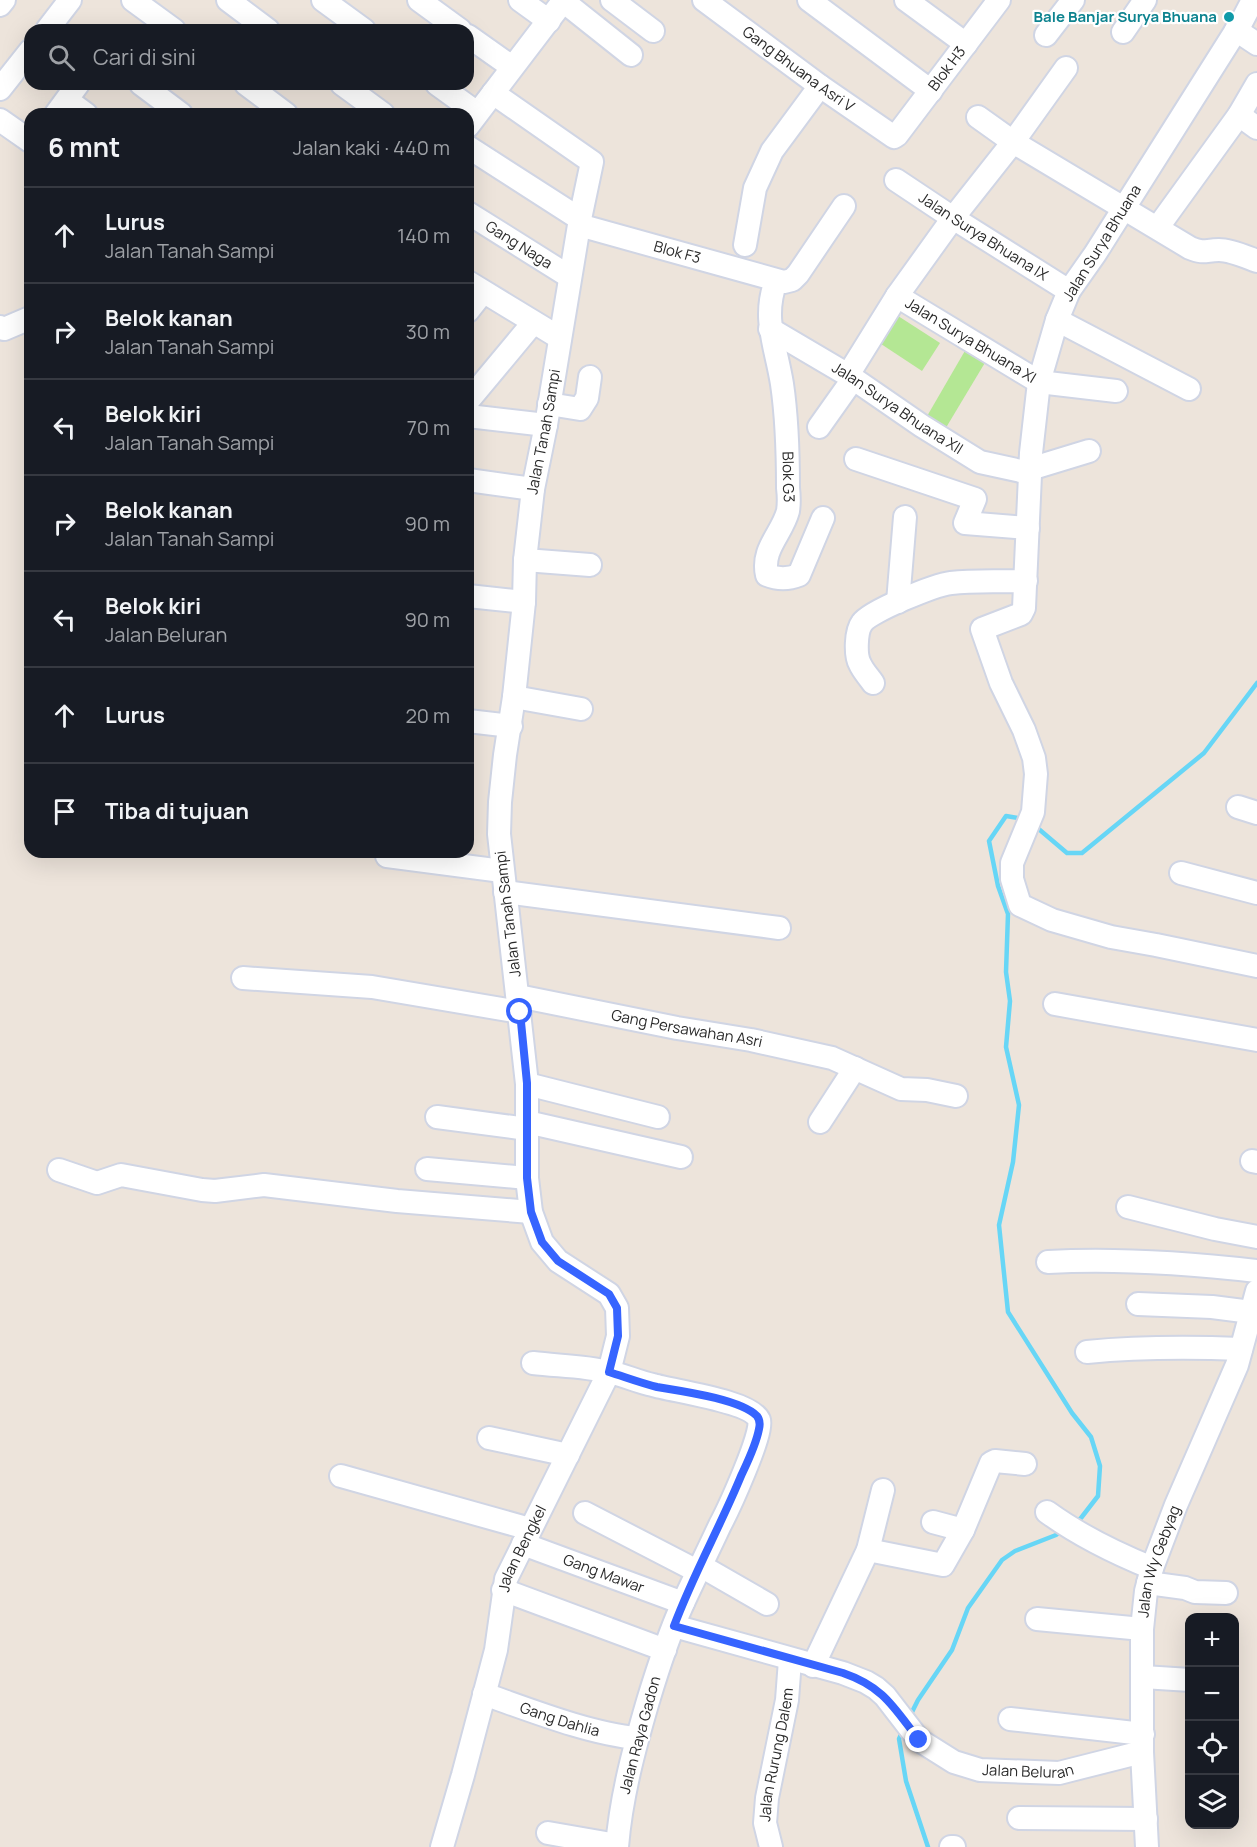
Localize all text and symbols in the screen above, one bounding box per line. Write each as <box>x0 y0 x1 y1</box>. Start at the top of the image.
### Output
place label: Bale Banjar Surya Bhuana <box>1034 6 1217 27</box>
marker: Bale Banjar Surya Bhuana <box>1222 10 1236 24</box>
street label: Gang Bhuana Asri V <box>738 21 859 117</box>
search box <box>24 24 474 90</box>
icon: search <box>45 41 78 74</box>
text: Cari di sini <box>93 42 196 72</box>
street label: Blok H3 <box>923 42 970 95</box>
text: 6 mnt <box>48 129 120 165</box>
text: Jalan kaki · 440 m <box>293 134 450 161</box>
street label: Jalan Surya Bhuana <box>1057 180 1146 305</box>
street label: Jalan Surya Bhuana IX <box>915 187 1052 285</box>
text: Lurus <box>105 207 165 237</box>
street label: Gang Naga <box>481 215 557 273</box>
icon: ahead <box>48 219 81 252</box>
text: 140 m <box>397 222 450 249</box>
street label: Blok F3 <box>652 235 703 268</box>
text: Jalan Tanah Sampi <box>105 237 274 264</box>
street label: Jalan Surya Bhuana XI <box>901 292 1040 388</box>
text: Belok kanan <box>105 303 233 333</box>
icon: right <box>48 315 81 348</box>
text: 30 m <box>406 318 450 345</box>
text: Jalan Tanah Sampi <box>105 333 274 360</box>
street label: Jalan Surya Bhuana XII <box>828 357 967 459</box>
street label: Jalan Tanah Sampi <box>521 367 565 495</box>
text: Belok kiri <box>105 399 201 429</box>
icon: left <box>48 411 81 444</box>
text: 70 m <box>407 414 450 441</box>
text: Jalan Tanah Sampi <box>105 429 274 456</box>
street label: Blok G3 <box>778 451 800 503</box>
text: Belok kanan <box>105 495 233 525</box>
icon: right <box>48 507 81 540</box>
text: 90 m <box>404 510 450 537</box>
text: Jalan Tanah Sampi <box>105 525 274 552</box>
text: Belok kiri <box>105 591 201 621</box>
icon: left <box>48 603 81 636</box>
text: 90 m <box>404 606 450 633</box>
text: Jalan Beluran <box>105 621 227 648</box>
icon: ahead <box>48 699 81 732</box>
text: Lurus <box>105 700 165 730</box>
text: 20 m <box>405 702 450 729</box>
icon: arrive <box>48 795 81 828</box>
text: Tiba di tujuan <box>105 796 249 826</box>
street label: Jalan Tanah Sampi <box>489 850 526 978</box>
route start <box>506 998 532 1024</box>
street label: Gang Persawahan Asri <box>609 1004 765 1052</box>
street label: Jalan Bengkel <box>493 1501 551 1593</box>
street label: Jalan Wy Gebyag <box>1132 1502 1185 1619</box>
street label: Gang Mawar <box>560 1549 648 1598</box>
map controls <box>1185 1613 1239 1829</box>
button: + <box>1185 1613 1239 1667</box>
button: − <box>1185 1667 1239 1721</box>
street label: Jalan Raya Gadon <box>614 1674 665 1796</box>
street label: Jalan Rurung Dalem <box>754 1687 798 1822</box>
street label: Gang Dahlia <box>517 1697 602 1741</box>
button: locate <box>1185 1721 1239 1775</box>
route end <box>905 1726 931 1752</box>
street label: Jalan Beluran <box>982 1759 1076 1783</box>
button: layers <box>1185 1775 1239 1829</box>

